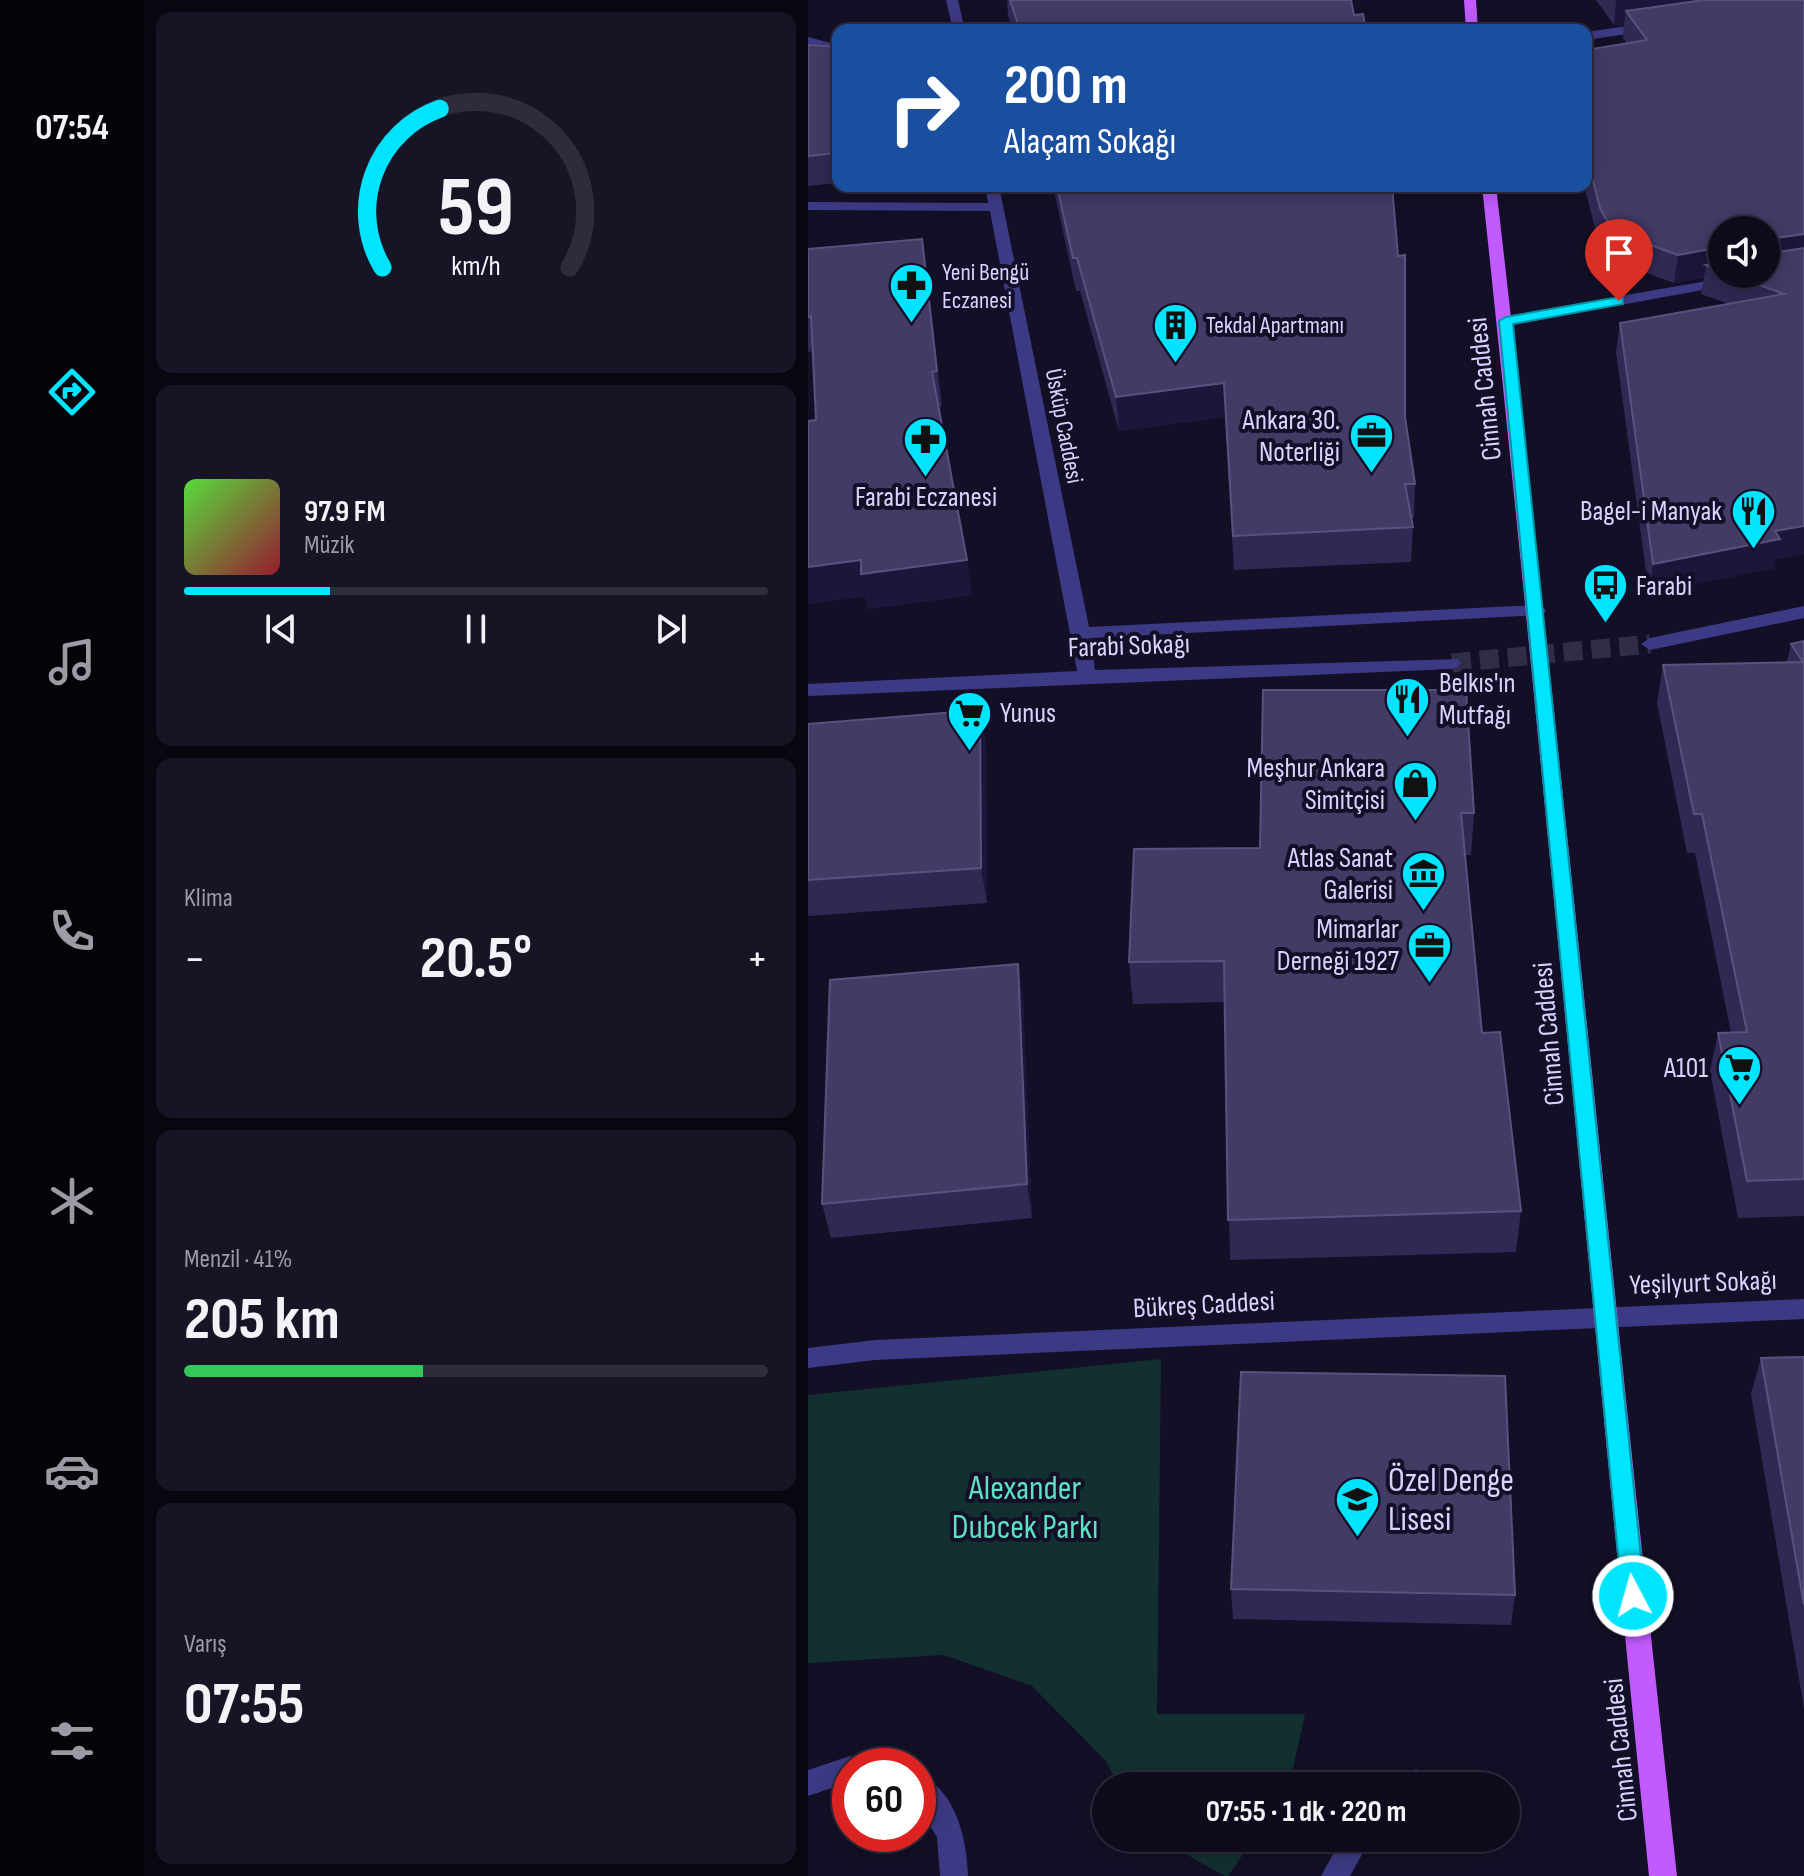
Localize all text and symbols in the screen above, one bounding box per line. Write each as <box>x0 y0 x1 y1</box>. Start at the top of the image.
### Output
text: 200 m <box>1004 53 1128 120</box>
icon: right <box>872 56 976 160</box>
text: 07:54 <box>35 107 109 150</box>
text: Alaçam Sokağı <box>1004 121 1176 164</box>
text: 59 <box>438 159 514 259</box>
map controls <box>1708 216 1780 288</box>
button: sound <box>1708 216 1780 288</box>
pin <box>1585 219 1653 301</box>
icon: arrive <box>1597 231 1641 275</box>
text: km/h <box>451 250 501 285</box>
place label: Yeni Bengü Eczanesi <box>942 258 1029 315</box>
pharmacy icon: Yeni Bengü Eczanesi <box>887 262 935 325</box>
building icon: Tekdal Apartmanı <box>1151 301 1199 364</box>
place label: Tekdal Apartmanı <box>1206 311 1344 340</box>
street label: Cinnah Caddesi <box>1461 316 1509 462</box>
icon: directions <box>44 364 100 420</box>
street label: Üsküp Caddesi <box>1039 366 1089 486</box>
place label: Ankara 30. Noterliği <box>1242 404 1340 469</box>
office icon: Ankara 30. Noterliği <box>1347 412 1395 475</box>
pharmacy icon: Farabi Eczanesi <box>902 416 950 479</box>
place label: Farabi Eczanesi <box>855 481 997 514</box>
restaurant icon: Bagel-i Manyak <box>1729 487 1777 550</box>
text: 97.9 FM <box>304 494 385 530</box>
place label: Bagel-i Manyak <box>1580 495 1722 528</box>
text: Müzik <box>304 530 354 561</box>
bus stop icon: Farabi <box>1581 562 1629 625</box>
place label: Farabi <box>1636 570 1692 603</box>
icon: previous <box>259 607 303 651</box>
icon: pause <box>454 607 498 651</box>
icon: next <box>649 607 693 651</box>
street label: Farabi Sokağı <box>1067 627 1191 665</box>
icon: music <box>44 634 100 690</box>
place label: Belkıs'ın Mutfağı <box>1439 667 1515 732</box>
restaurant icon: Belkıs'ın Mutfağı <box>1384 675 1432 738</box>
supermarket icon: Yunus <box>945 689 993 752</box>
place label: Yunus <box>1000 697 1056 730</box>
place label: Meşhur Ankara Simitçisi <box>1247 752 1385 817</box>
shop icon: Meşhur Ankara Simitçisi <box>1392 760 1440 823</box>
place label: Atlas Sanat Galerisi <box>1287 842 1393 907</box>
museum icon: Atlas Sanat Galerisi <box>1400 850 1448 913</box>
text: Klima <box>184 883 233 914</box>
icon: phone <box>44 903 100 959</box>
place label: Mimarlar Derneği 1927 <box>1277 913 1399 978</box>
office icon: Mimarlar Derneği 1927 <box>1406 921 1454 984</box>
text: 20.5° <box>420 923 532 995</box>
text: − <box>184 933 206 986</box>
text: + <box>746 933 768 986</box>
street label: Cinnah Caddesi <box>1526 961 1572 1107</box>
supermarket icon: A101 <box>1715 1044 1763 1107</box>
place label: A101 <box>1663 1052 1708 1085</box>
icon: climate <box>44 1173 100 1229</box>
text: Menzil · 41% <box>184 1244 292 1275</box>
street label: Yeşilyurt Sokağı <box>1629 1264 1777 1302</box>
text: 205 km <box>184 1284 340 1356</box>
street label: Bükreş Caddesi <box>1132 1285 1276 1325</box>
icon: car <box>44 1443 100 1499</box>
place label: Özel Denge Lisesi <box>1388 1460 1514 1540</box>
park label: Alexander Dubcek Parkı <box>952 1468 1098 1548</box>
school or university icon: Özel Denge Lisesi <box>1333 1476 1381 1539</box>
position arrow <box>1591 1554 1675 1638</box>
text: Varış <box>184 1629 227 1660</box>
text: 07:55 <box>184 1669 304 1741</box>
street label: Cinnah Caddesi <box>1597 1677 1645 1823</box>
icon: filters <box>44 1713 100 1769</box>
speed limit sign: 60 <box>832 1748 936 1852</box>
text: 07:55 · 1 dk · 220 m <box>1206 1794 1406 1830</box>

